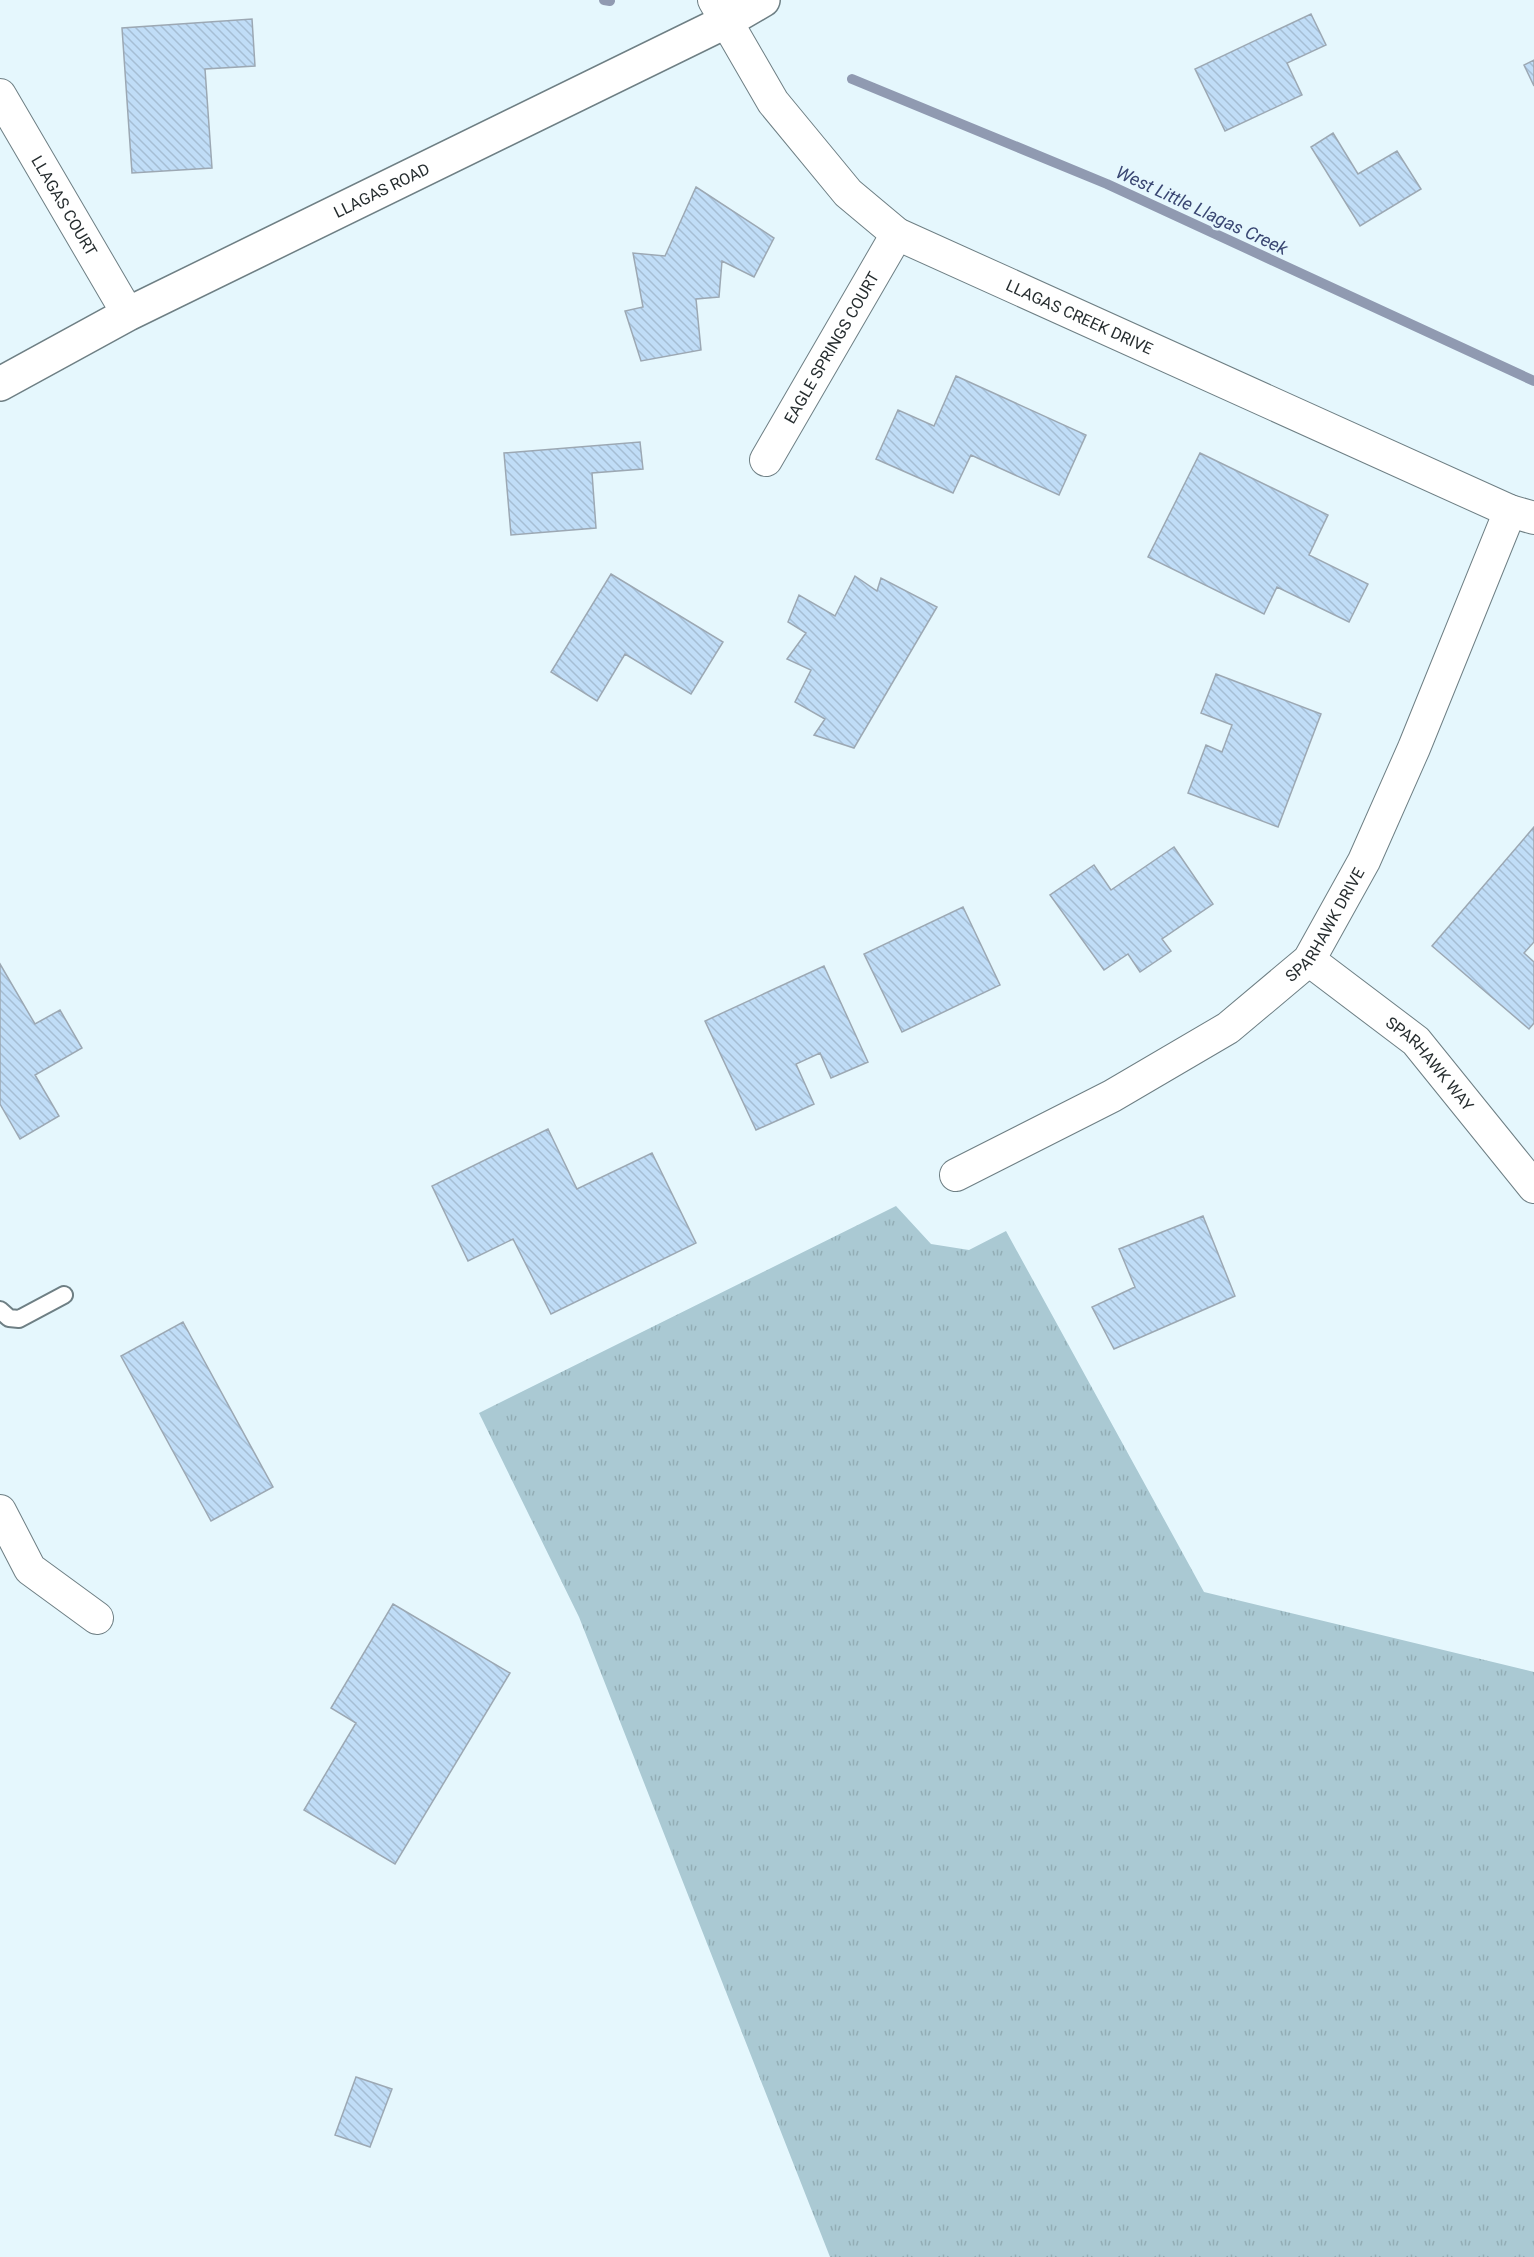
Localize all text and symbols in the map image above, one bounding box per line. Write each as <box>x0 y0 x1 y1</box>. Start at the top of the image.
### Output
street label: LLAGAS COURT <box>28 152 102 260</box>
street label: LLAGAS ROAD <box>330 159 432 221</box>
water label: West Little Llagas Creek <box>1113 161 1292 260</box>
street label: EAGLE SPRINGS COURT <box>780 268 883 427</box>
street label: LLAGAS CREEK DRIVE <box>1003 275 1156 358</box>
street label: SPARHAWK DRIVE <box>1281 864 1368 985</box>
street label: SPARHAWK WAY <box>1382 1012 1478 1115</box>

